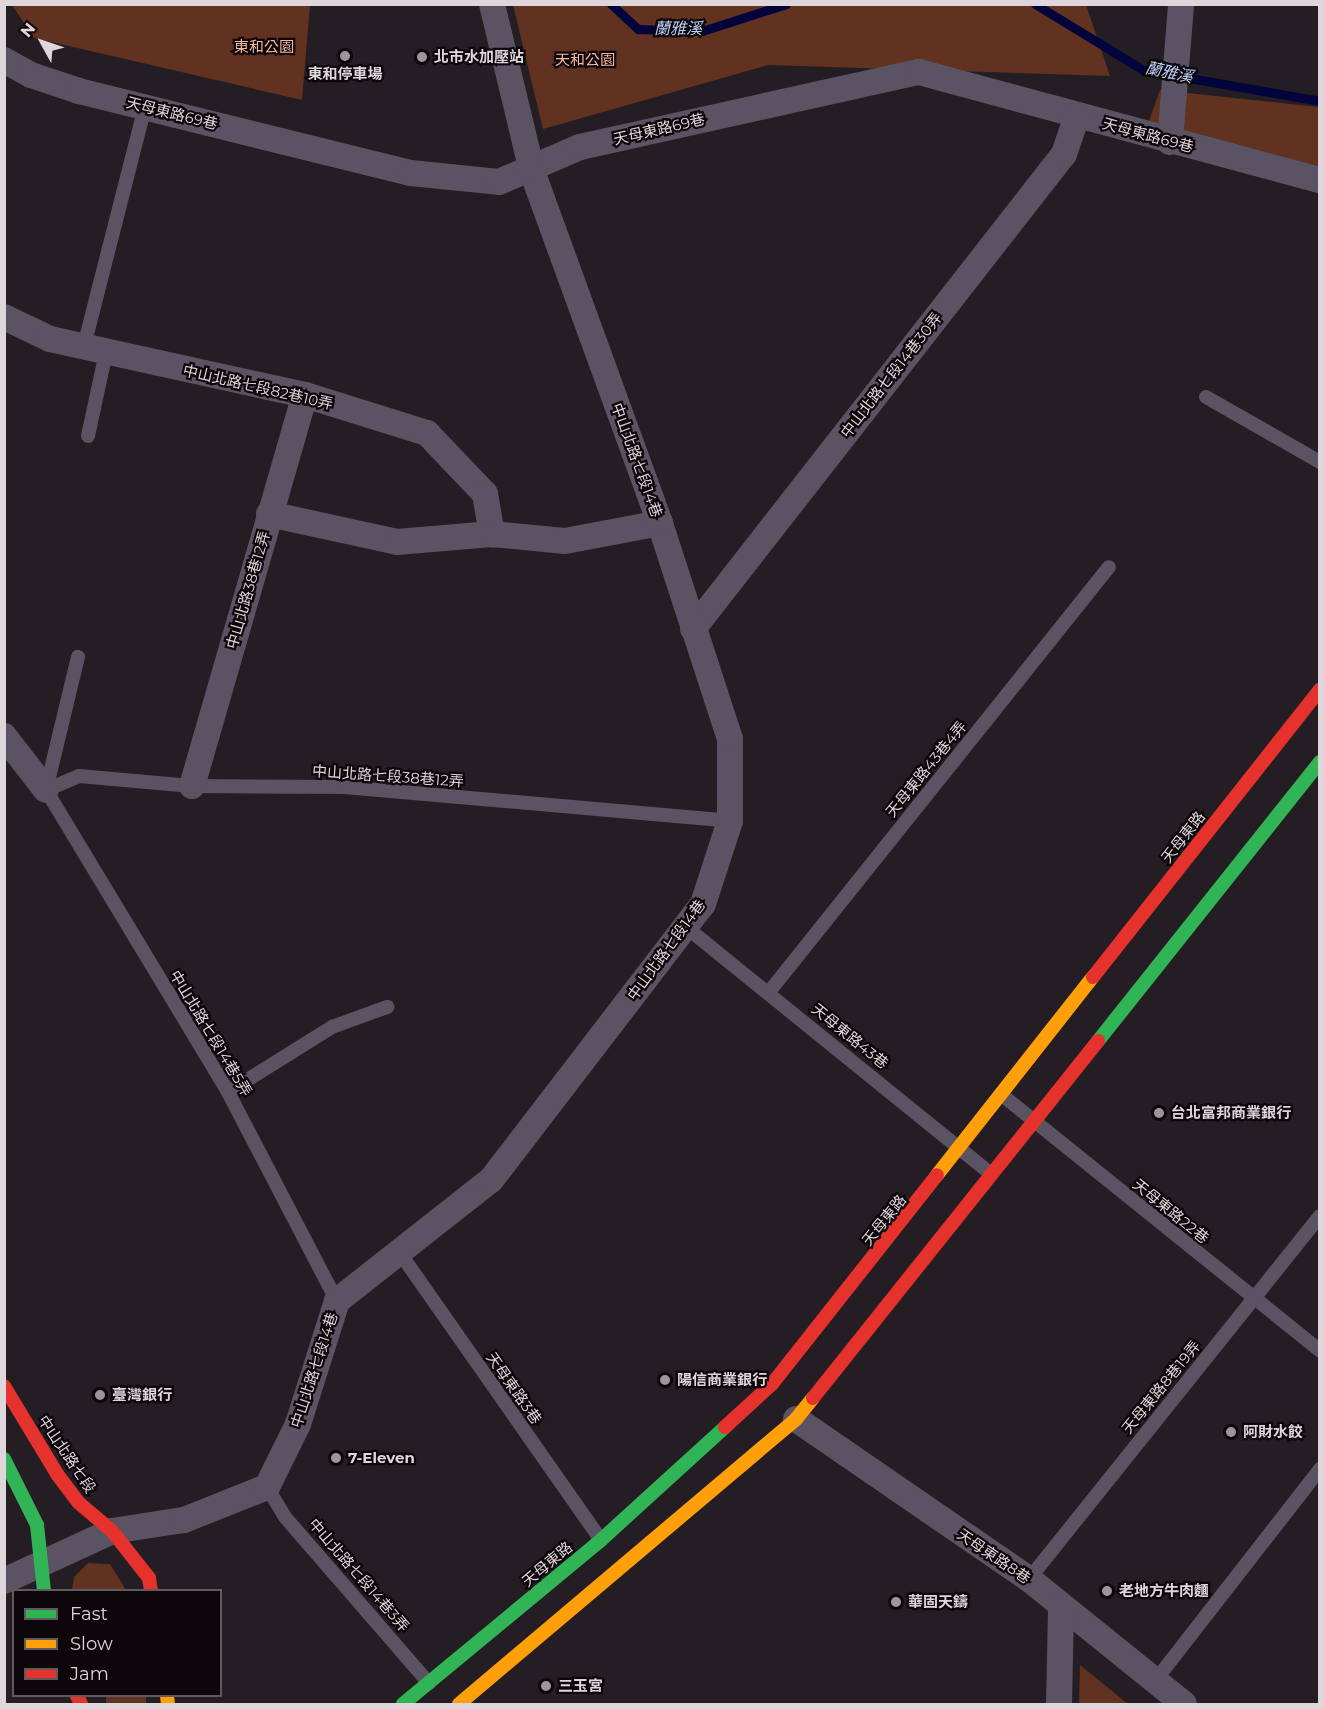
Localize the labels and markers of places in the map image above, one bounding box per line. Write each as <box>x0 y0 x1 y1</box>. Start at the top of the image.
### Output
place label: 北市水加壓站 <box>434 48 524 66</box>
marker: 東和停車場 <box>338 49 352 63</box>
marker: 北市水加壓站 <box>415 50 429 64</box>
place label: 東和停車場 <box>308 65 382 83</box>
place label: 台北富邦商業銀行 <box>1171 1104 1291 1122</box>
marker: 台北富邦商業銀行 <box>1152 1106 1166 1120</box>
place label: 陽信商業銀行 <box>677 1371 767 1389</box>
marker: 陽信商業銀行 <box>658 1373 672 1387</box>
place label: 臺灣銀行 <box>112 1386 172 1404</box>
marker: 臺灣銀行 <box>93 1388 107 1402</box>
place label: 阿財水餃 <box>1243 1423 1303 1441</box>
marker: 阿財水餃 <box>1224 1425 1238 1439</box>
place label: 7-Eleven <box>348 1449 415 1467</box>
marker: 7-Eleven <box>329 1451 343 1465</box>
place label: 老地方牛肉麵 <box>1119 1582 1209 1600</box>
marker: 老地方牛肉麵 <box>1100 1584 1114 1598</box>
place label: 華固天鑄 <box>908 1593 968 1611</box>
marker: 華固天鑄 <box>889 1595 903 1609</box>
place label: 三玉宮 <box>558 1677 603 1695</box>
marker: 三玉宮 <box>539 1679 553 1693</box>

